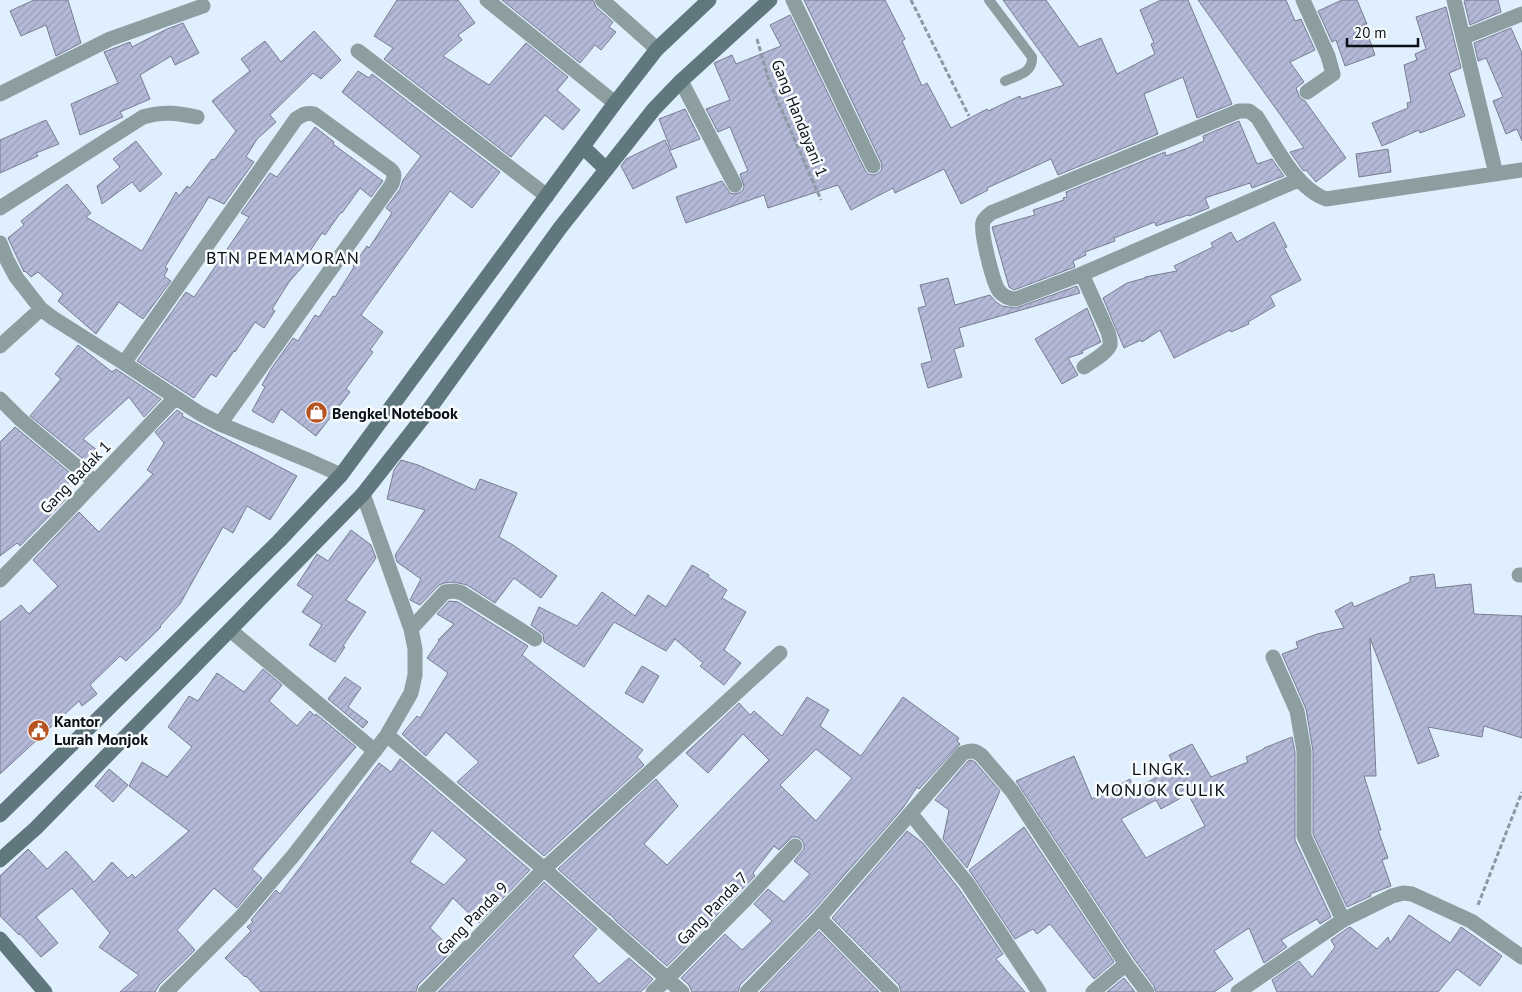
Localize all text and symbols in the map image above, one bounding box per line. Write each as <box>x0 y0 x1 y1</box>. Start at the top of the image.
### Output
scale bar <box>1347 15 1418 47</box>
text: 20 m <box>1354 23 1387 42</box>
street label: Gang Handayani 1 <box>767 56 833 180</box>
district label: BTN PEMAMORAN <box>206 246 360 269</box>
shop icon: Bengkel Notebook <box>304 401 328 425</box>
place label: Bengkel Notebook <box>332 403 458 423</box>
street label: Gang Badak 1 <box>35 436 115 518</box>
place label: Kantor Lurah Monjok <box>54 711 148 749</box>
public building icon: Kantor Lurah Monjok <box>26 718 50 742</box>
district label: LINGK. MONJOK CULIK <box>1096 757 1227 801</box>
street label: Gang Panda 7 <box>672 867 752 949</box>
street label: Gang Panda 9 <box>432 877 512 959</box>

